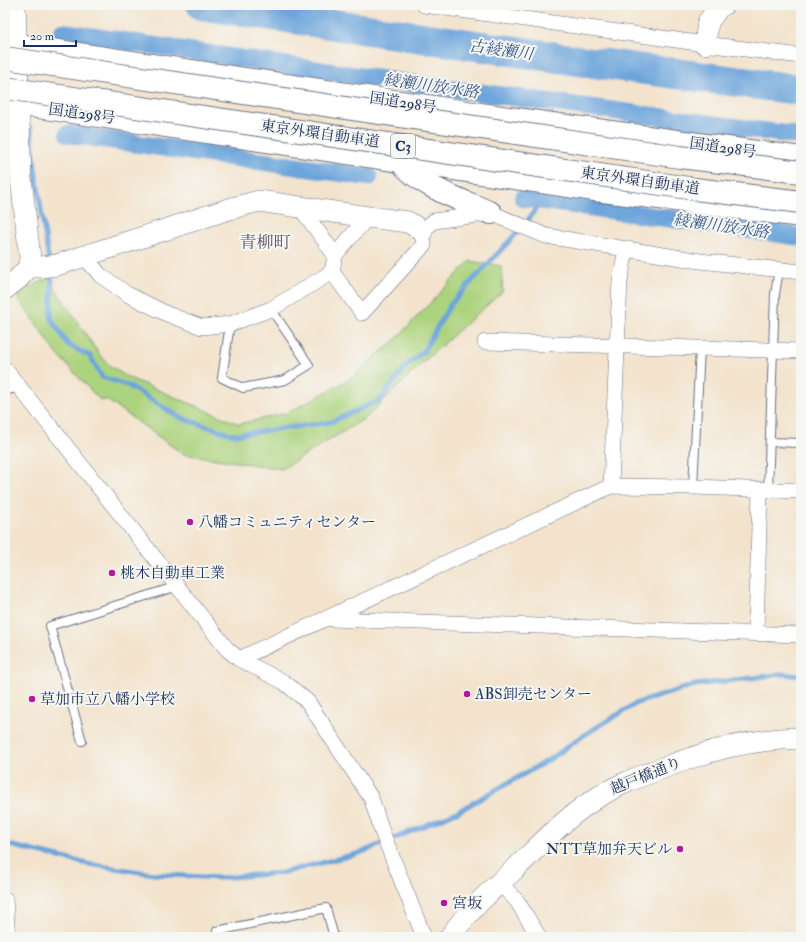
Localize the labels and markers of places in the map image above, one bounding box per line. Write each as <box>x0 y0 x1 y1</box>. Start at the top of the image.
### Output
place label: 八幡コミュニティセンター <box>198 513 376 532</box>
marker: 八幡コミュニティセンター <box>185 517 195 527</box>
place label: 桃木自動車工業 <box>120 564 225 583</box>
marker: 桃木自動車工業 <box>107 568 117 578</box>
place label: ABS卸売センター <box>474 685 592 704</box>
marker: ABS卸売センター <box>462 689 472 699</box>
place label: 草加市立八幡小学校 <box>40 690 175 709</box>
marker: 草加市立八幡小学校 <box>27 694 37 704</box>
place label: NTT草加弁天ビル <box>546 840 672 859</box>
marker: NTT草加弁天ビル <box>675 844 685 854</box>
place label: 宮坂 <box>452 894 482 913</box>
marker: 宮坂 <box>439 898 449 908</box>

